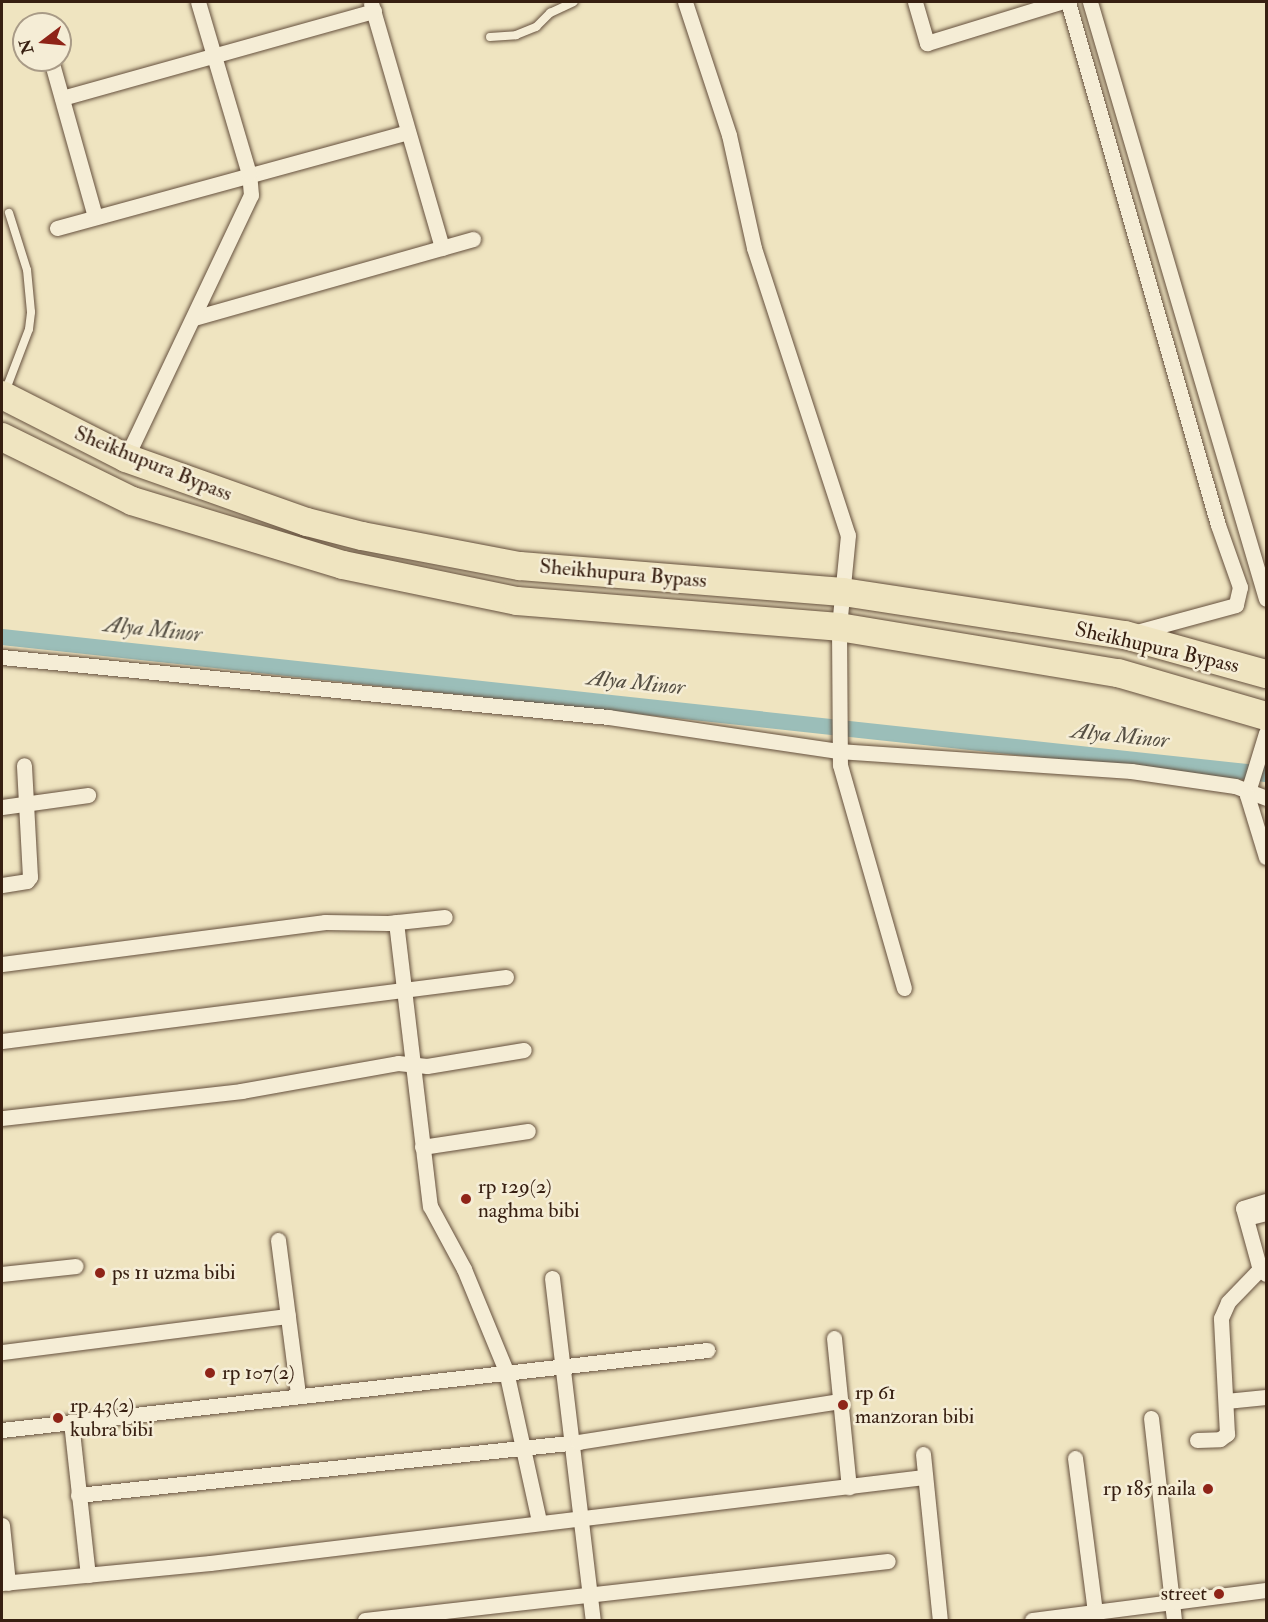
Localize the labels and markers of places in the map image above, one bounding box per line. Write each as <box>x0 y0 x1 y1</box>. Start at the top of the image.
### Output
place label: rp 129(2) naghma bibi <box>478 1174 580 1224</box>
marker: rp 129(2) naghma bibi <box>459 1192 473 1206</box>
place label: ps 11 uzma bibi <box>112 1260 236 1286</box>
marker: ps 11 uzma bibi <box>93 1266 107 1280</box>
place label: rp 107(2) <box>222 1360 295 1386</box>
marker: rp 107(2) <box>203 1366 217 1380</box>
place label: rp 61 manzoran bibi <box>855 1380 974 1430</box>
place label: rp 43(2) kubra bibi <box>70 1393 153 1443</box>
marker: rp 61 manzoran bibi <box>836 1398 850 1412</box>
marker: rp 43(2) kubra bibi <box>51 1411 65 1425</box>
place label: rp 185 naila <box>1103 1476 1196 1502</box>
marker: rp 185 naila <box>1201 1482 1215 1496</box>
place label: street <box>1161 1581 1207 1607</box>
marker: street <box>1212 1587 1226 1601</box>

